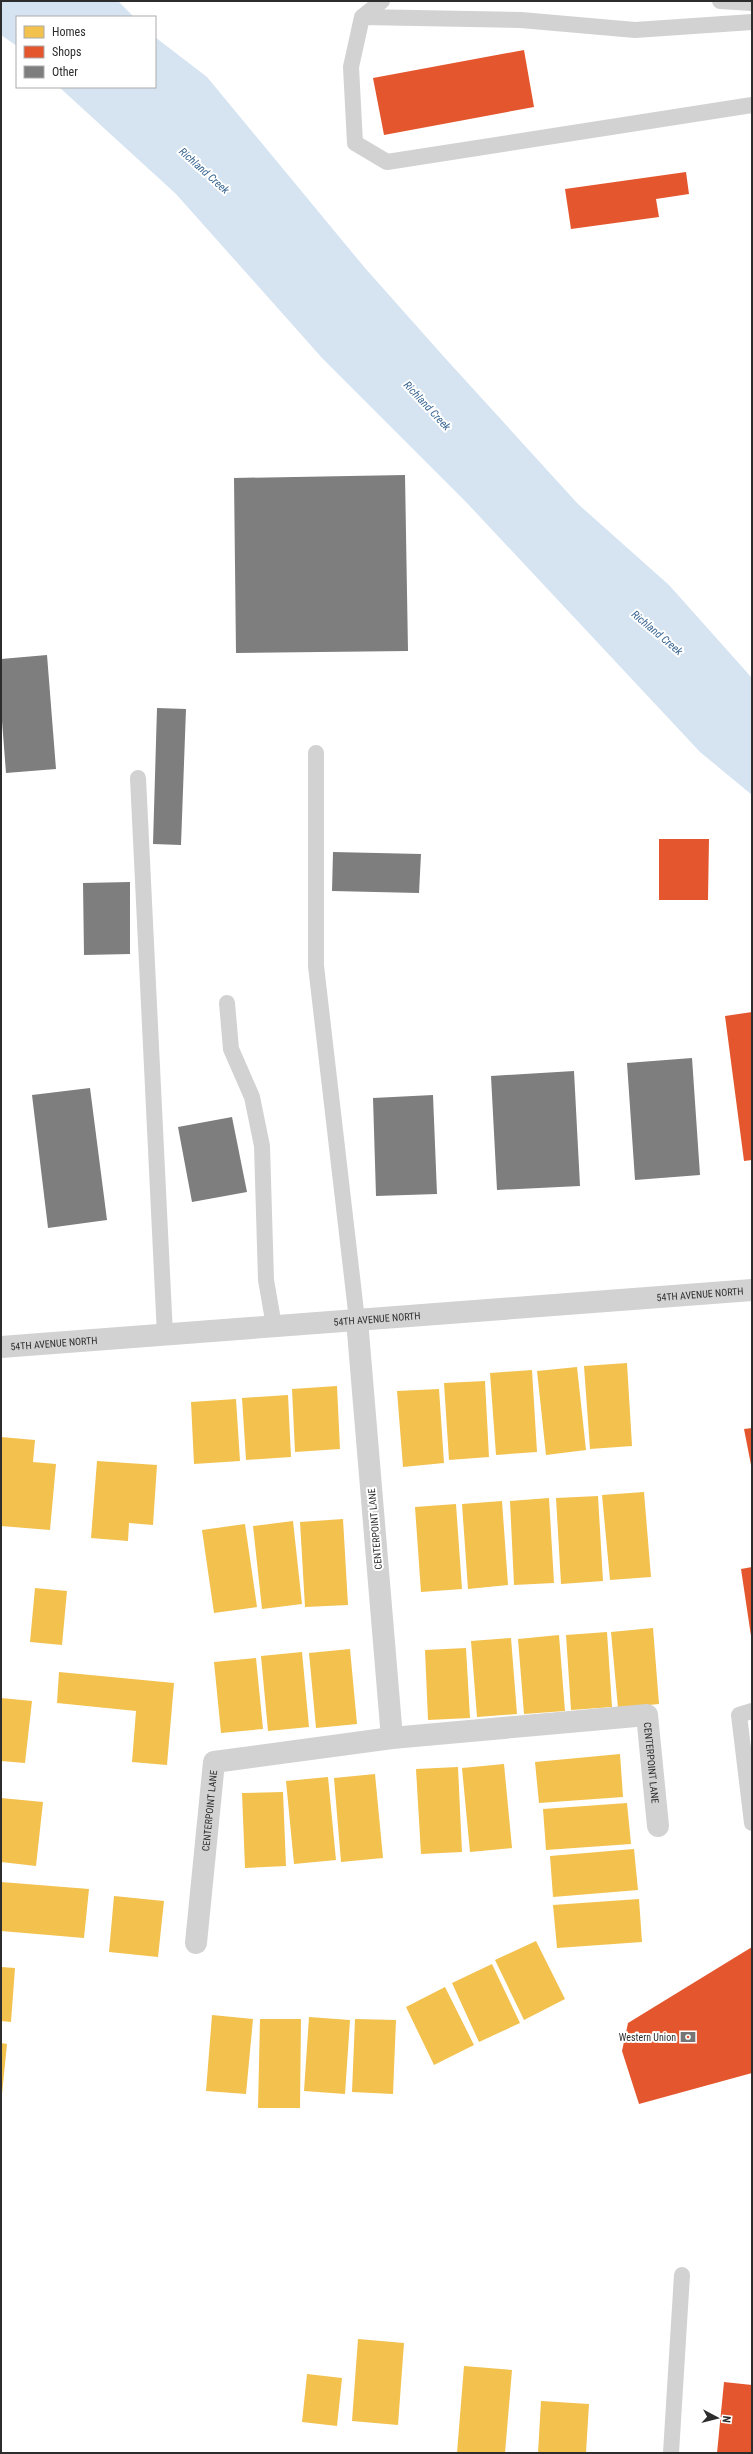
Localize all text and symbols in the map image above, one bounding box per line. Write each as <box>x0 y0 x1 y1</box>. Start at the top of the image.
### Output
legend <box>16 16 156 88</box>
text: Homes <box>52 25 86 39</box>
text: Shops <box>52 45 81 59</box>
text: Other <box>52 65 78 79</box>
water label: Richland Creek <box>176 145 232 197</box>
water label: Richland Creek <box>401 379 453 434</box>
water label: Richland Creek <box>629 608 685 658</box>
street label: 54TH AVENUE NORTH <box>656 1285 744 1303</box>
street label: 54TH AVENUE NORTH <box>333 1310 421 1327</box>
street label: 54TH AVENUE NORTH <box>10 1334 98 1352</box>
street label: CENTERPOINT LANE <box>366 1488 384 1570</box>
street label: CENTERPOINT LANE <box>642 1722 661 1804</box>
street label: CENTERPOINT LANE <box>200 1770 219 1852</box>
bank icon: Western Union <box>679 2028 697 2046</box>
place label: Western Union <box>619 2032 676 2043</box>
north arrow <box>697 2398 737 2438</box>
text: N <box>720 2415 733 2424</box>

